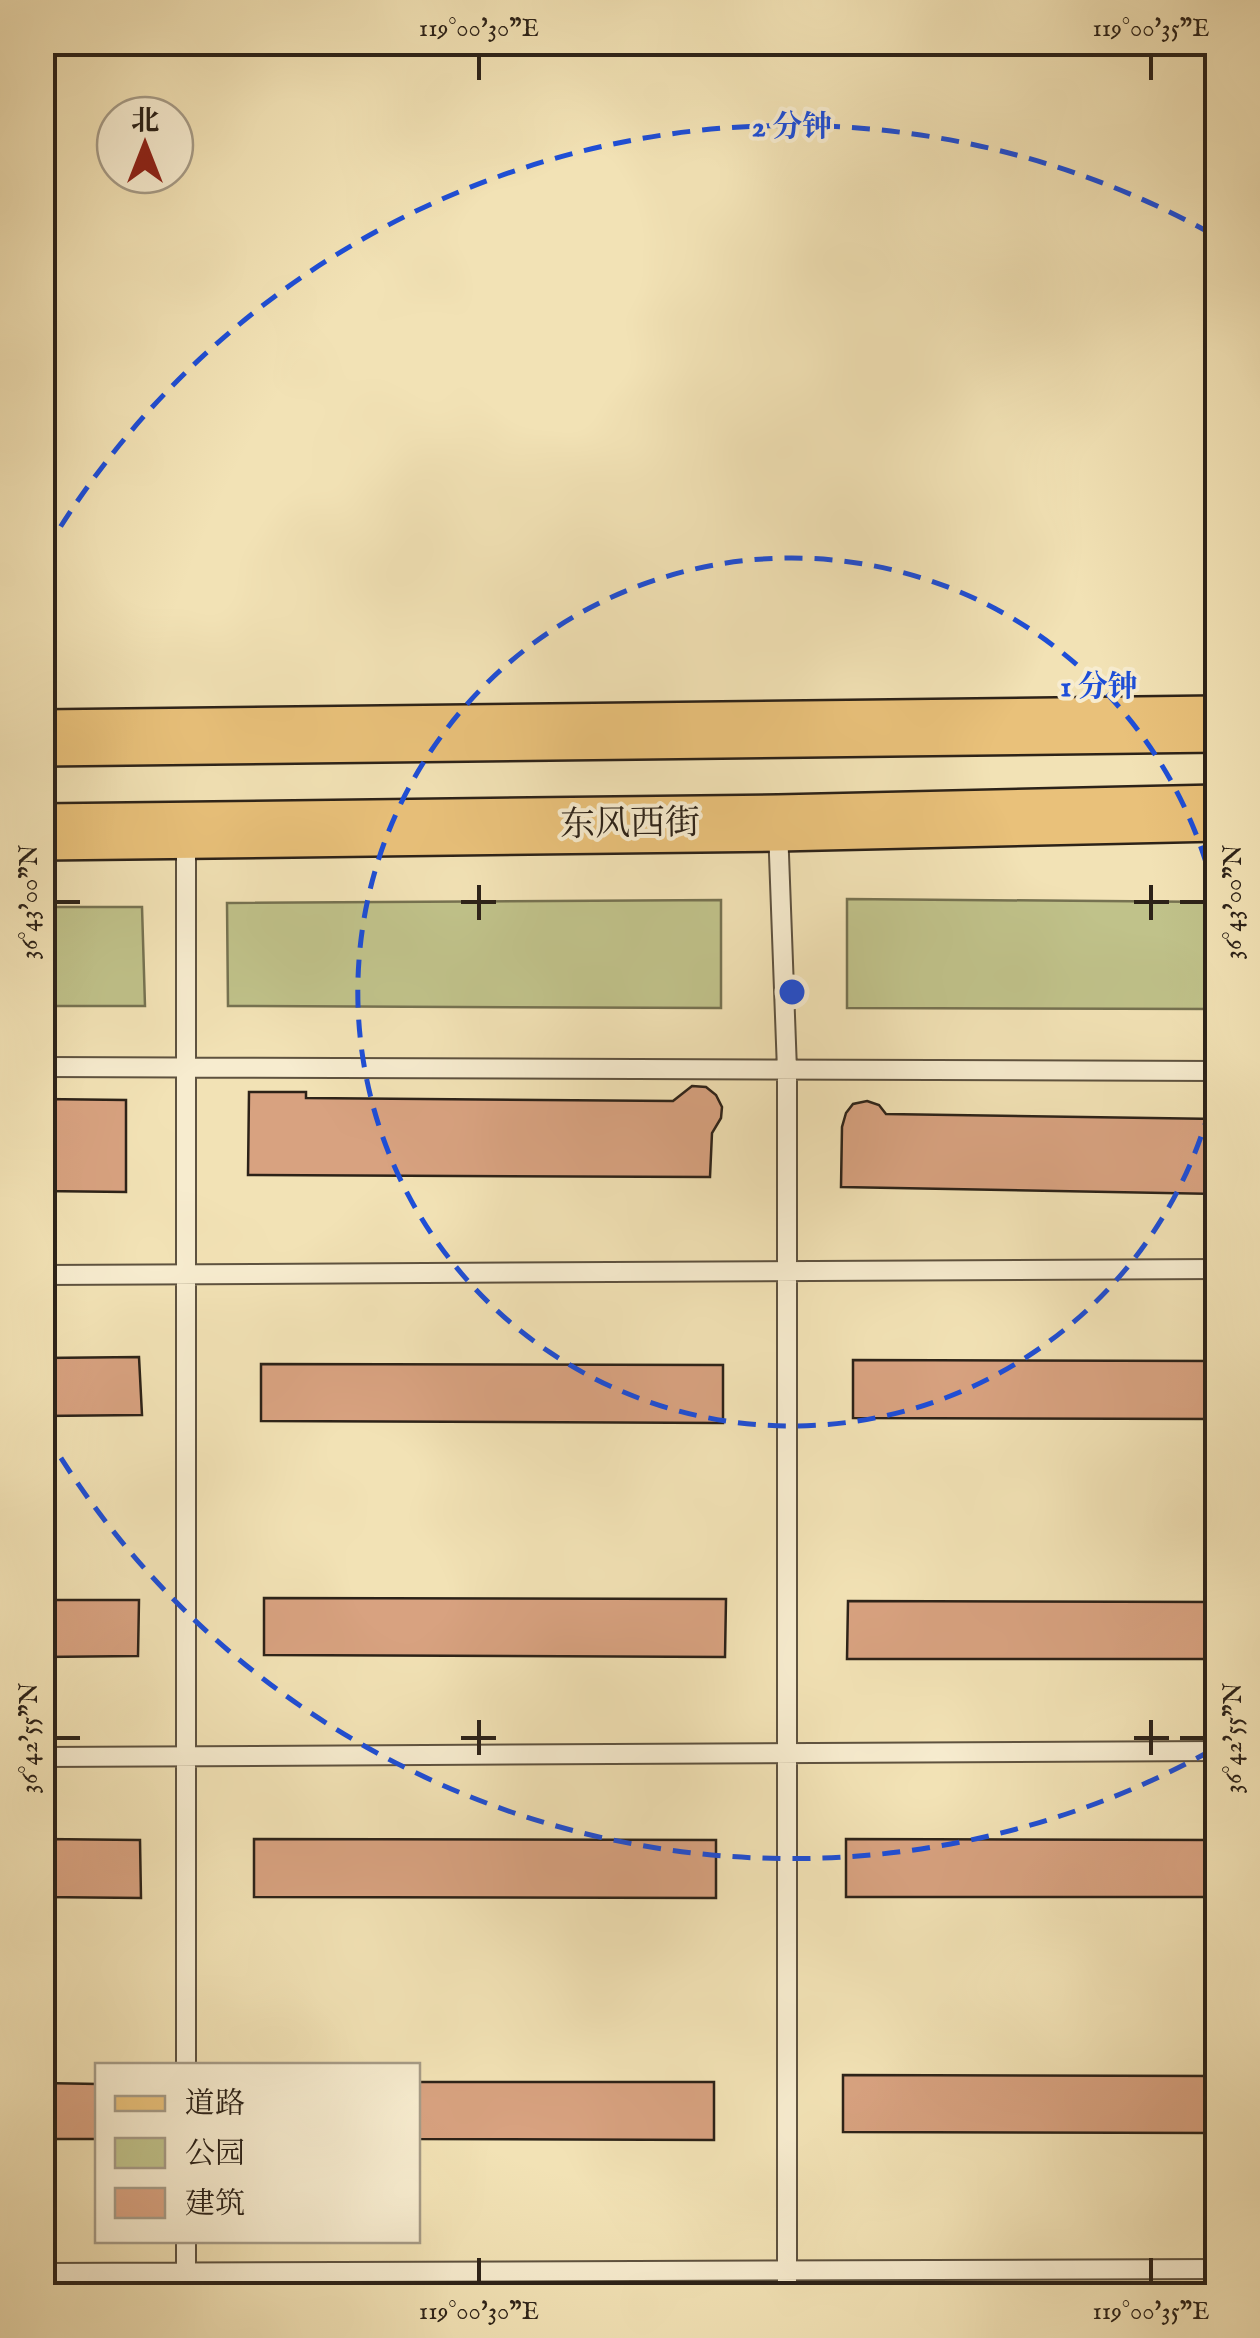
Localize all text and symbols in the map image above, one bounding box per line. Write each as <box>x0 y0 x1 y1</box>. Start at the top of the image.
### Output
text: 119°00'30"E <box>419 13 539 45</box>
text: 119°00'35"E <box>1092 13 1210 45</box>
north arrow <box>95 95 195 195</box>
text: 北 <box>131 105 159 140</box>
text: 2 分钟 <box>752 109 832 147</box>
text: 1 分钟 <box>1060 669 1138 707</box>
street label: 东风西街 <box>560 801 700 849</box>
text: 36°43'00"N <box>14 845 46 959</box>
text: 36°43'00"N <box>1218 845 1250 959</box>
centre of rings <box>774 974 810 1010</box>
text: 36°42'55"N <box>14 1683 46 1793</box>
text: 36°42'55"N <box>1218 1683 1250 1793</box>
legend <box>95 2063 420 2243</box>
text: 道路 <box>185 2086 245 2124</box>
text: 公园 <box>185 2136 245 2174</box>
text: 建筑 <box>185 2186 245 2224</box>
text: 119°00'30"E <box>419 2296 539 2328</box>
text: 119°00'35"E <box>1092 2296 1210 2328</box>

